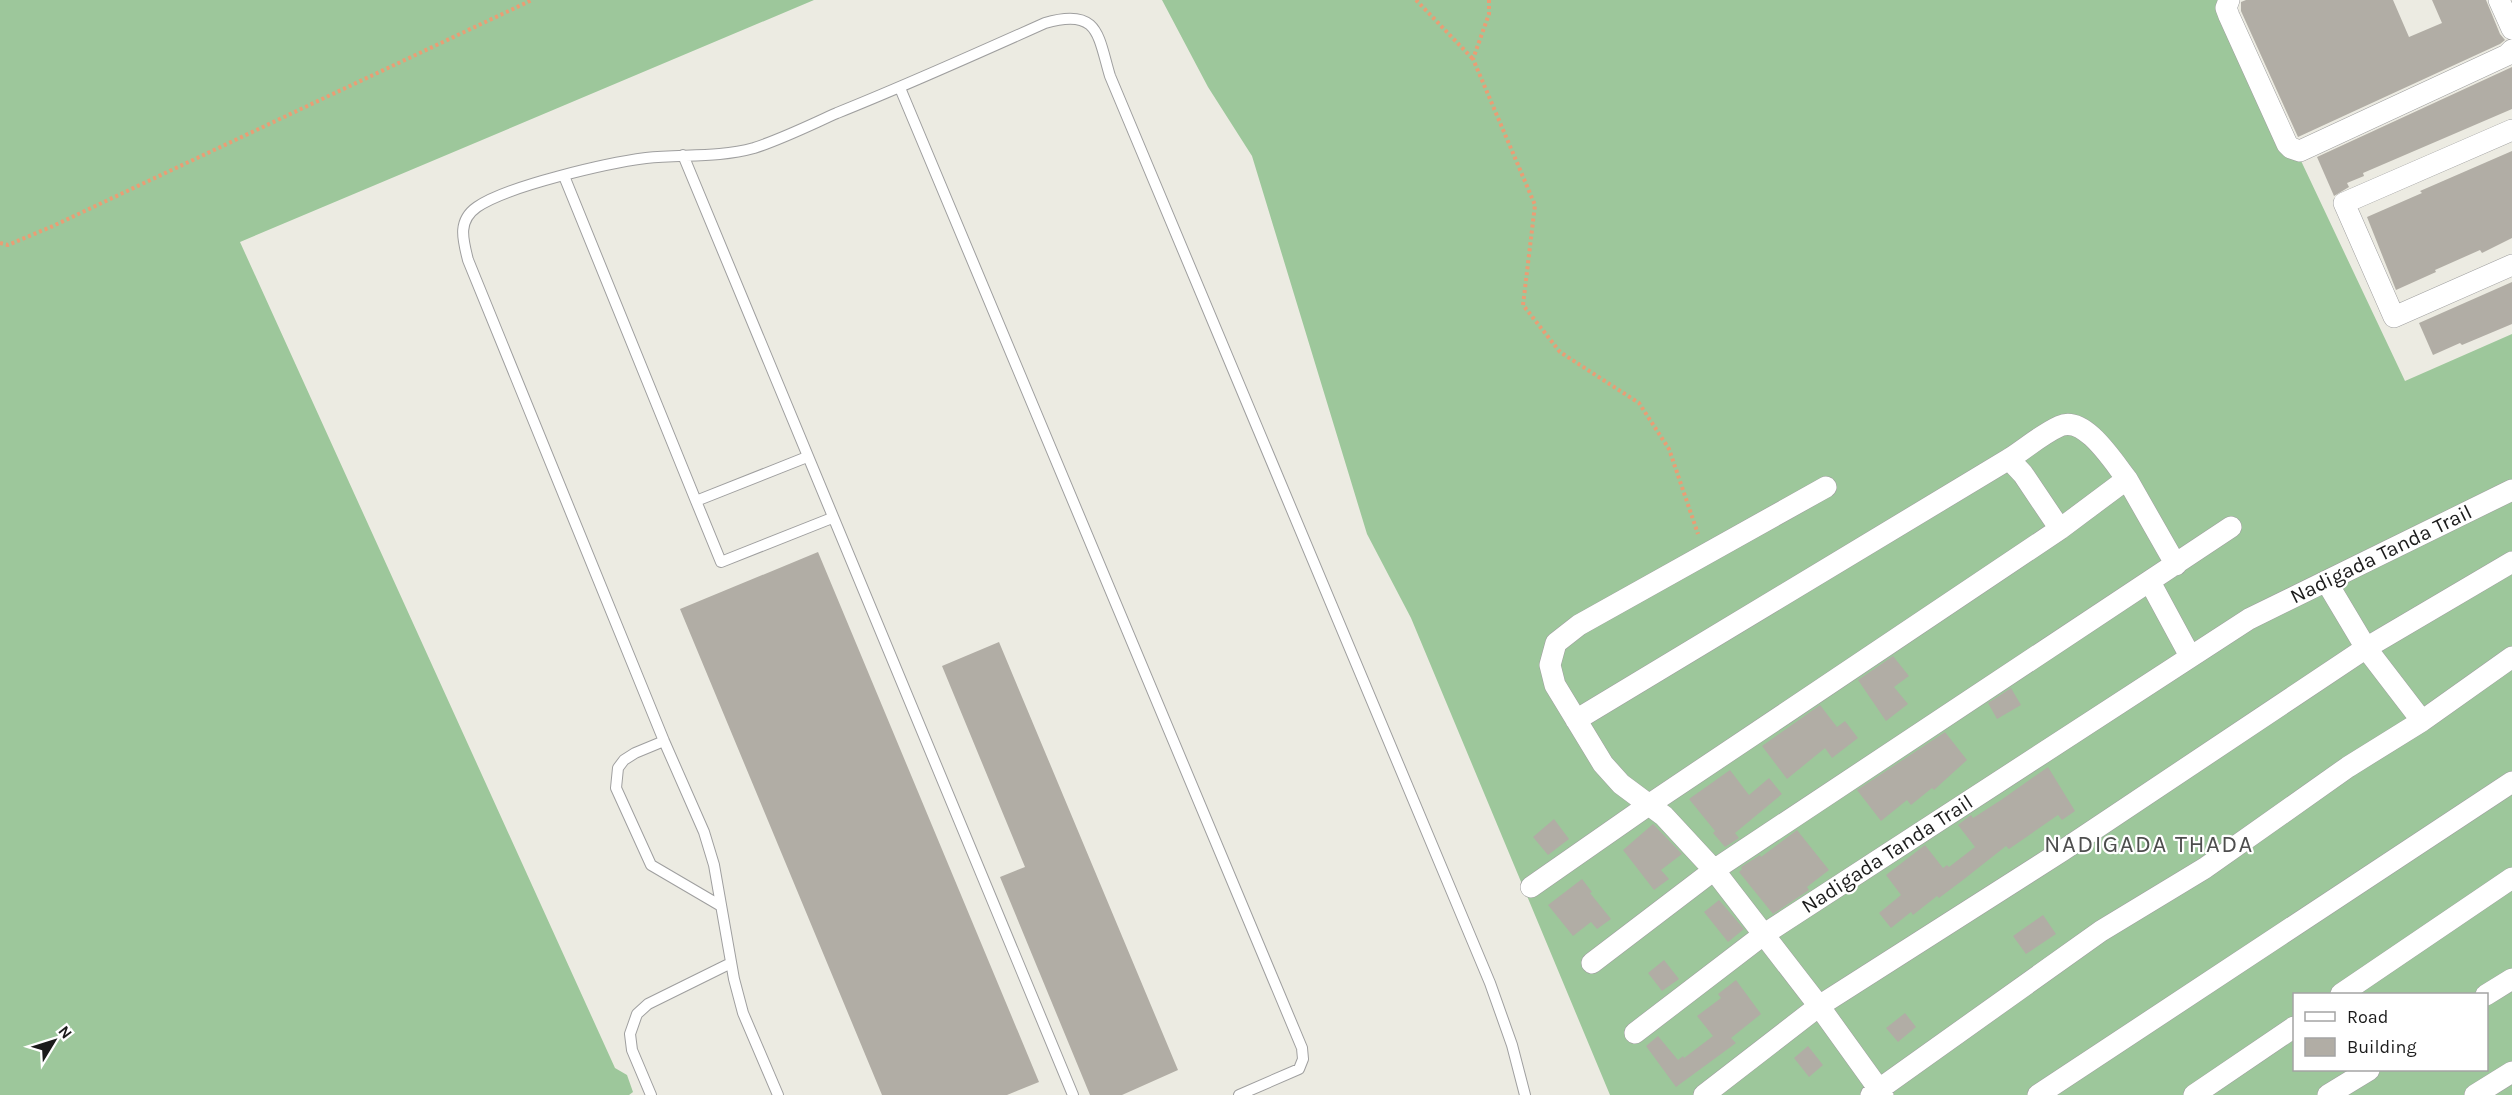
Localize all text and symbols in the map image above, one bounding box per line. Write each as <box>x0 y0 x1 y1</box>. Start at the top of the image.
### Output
street label: Nadigada Tanda Trail <box>2286 500 2476 608</box>
street label: Nadigada Tanda Trail <box>1797 790 1977 918</box>
district label: NADIGADA THADA <box>2044 830 2254 858</box>
legend <box>2293 993 2488 1071</box>
text: Road <box>2347 1006 2388 1028</box>
north arrow <box>24 1011 84 1071</box>
text: N <box>54 1022 76 1042</box>
text: Building <box>2347 1036 2417 1058</box>

